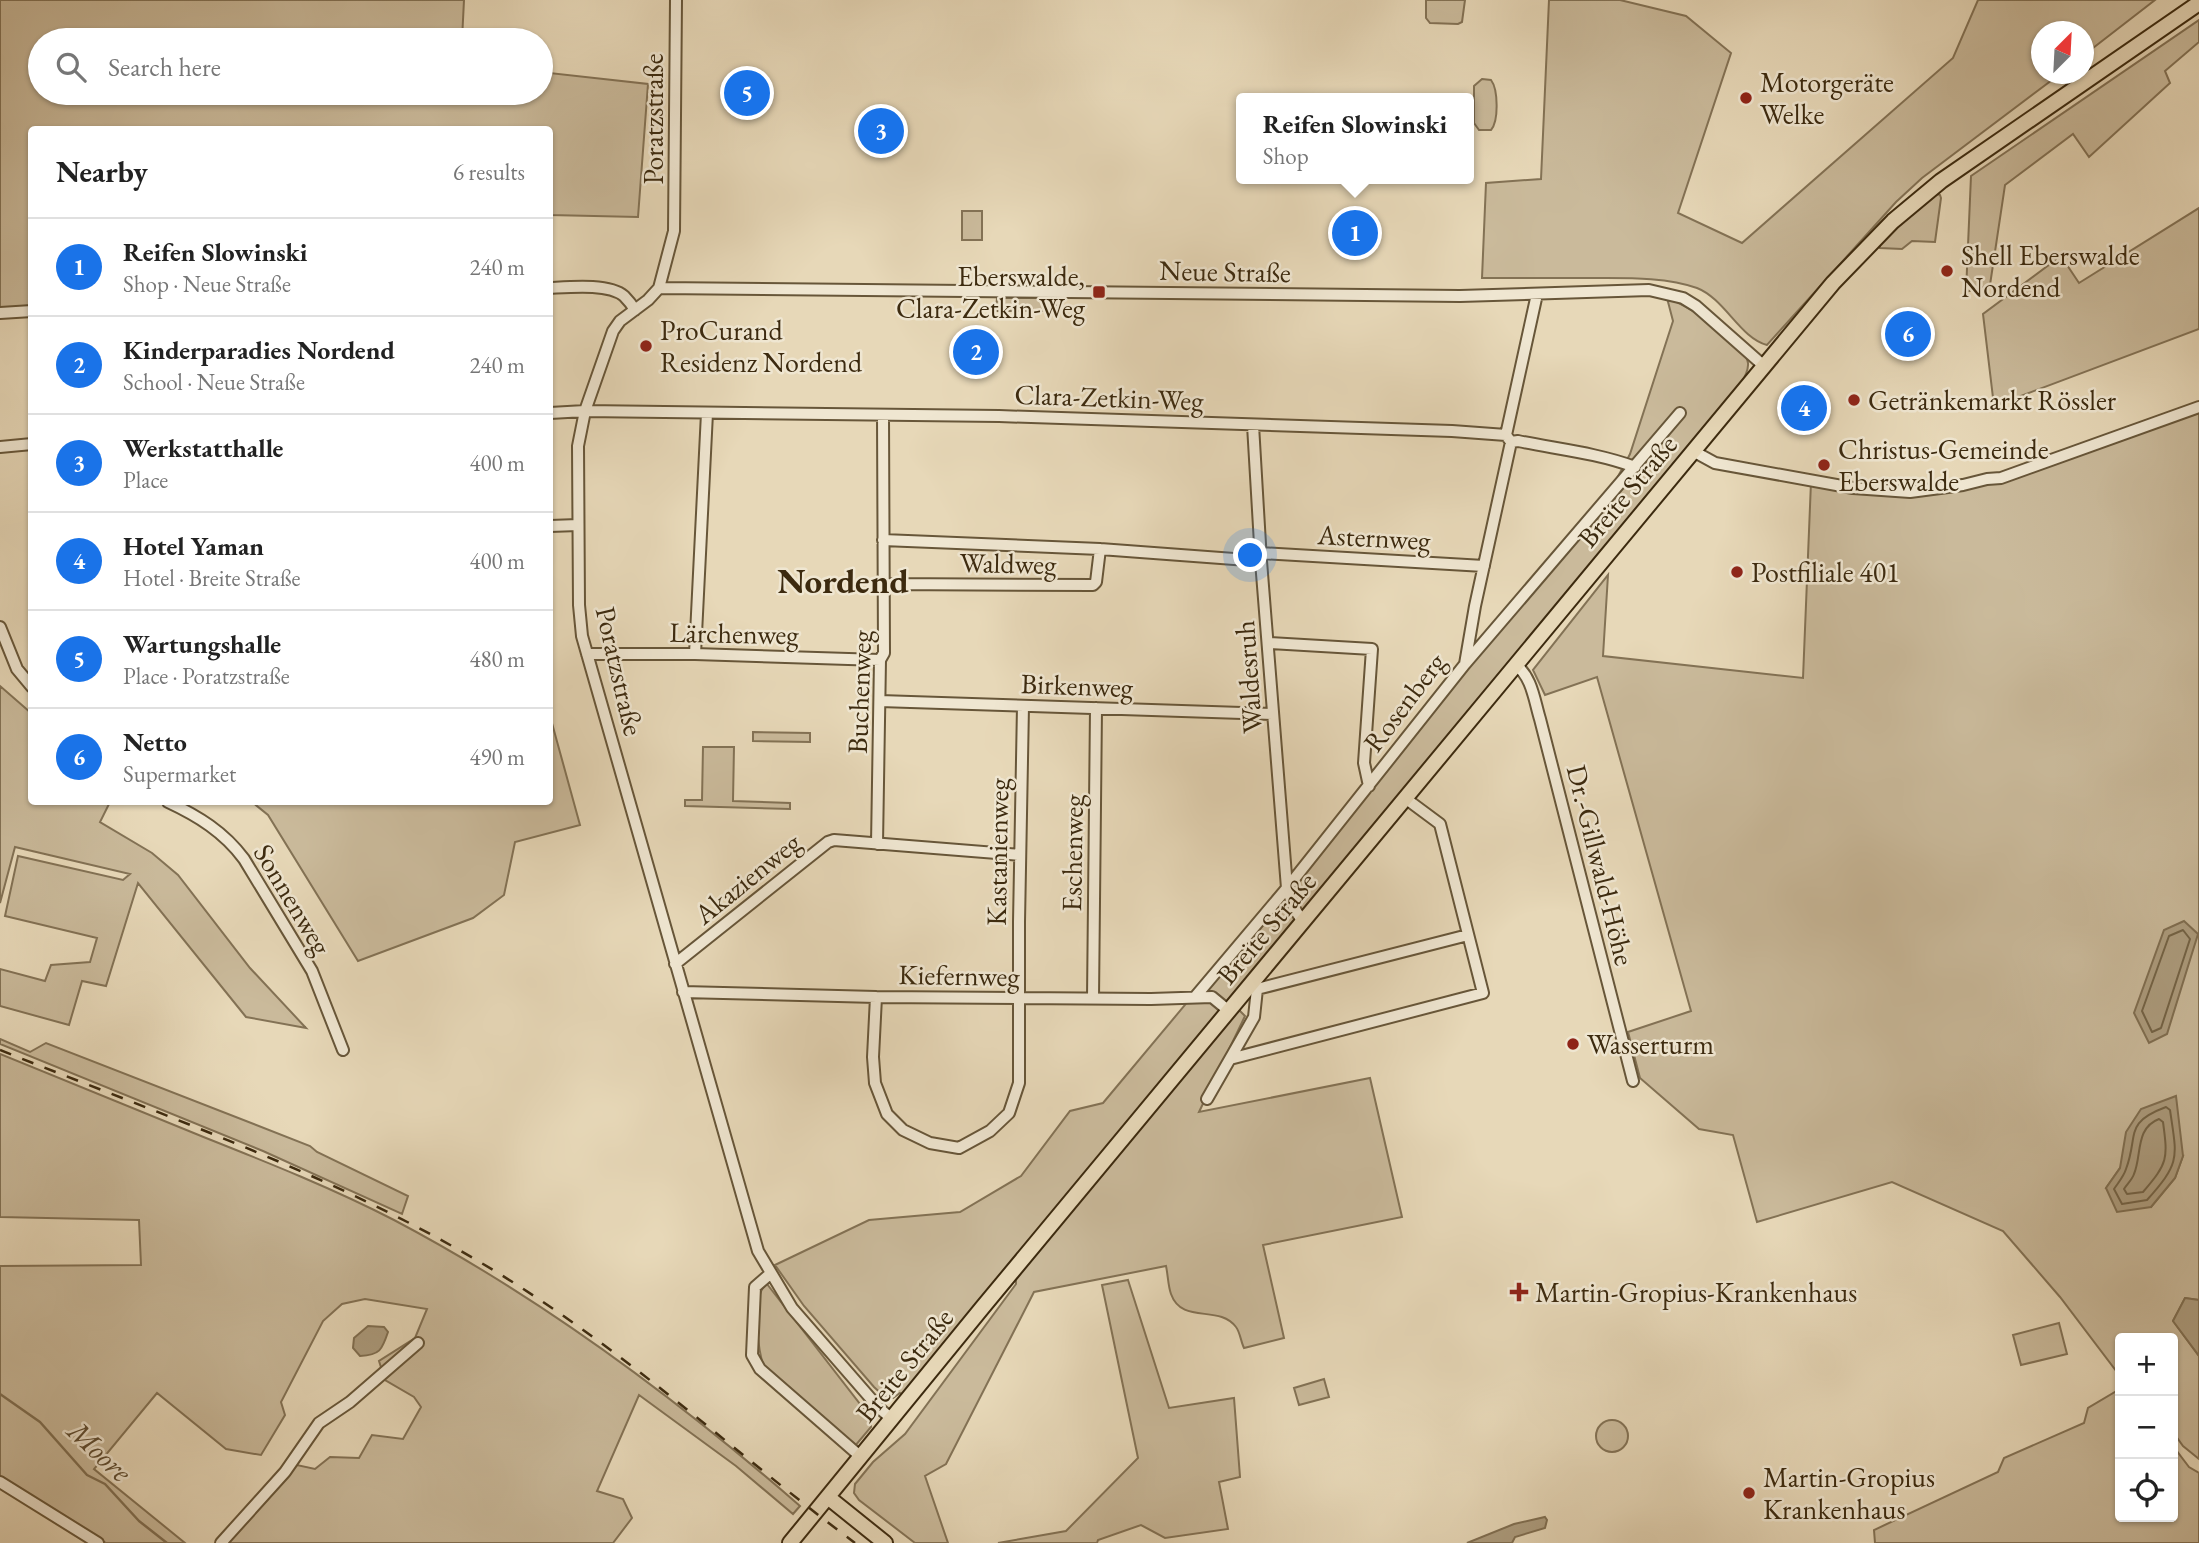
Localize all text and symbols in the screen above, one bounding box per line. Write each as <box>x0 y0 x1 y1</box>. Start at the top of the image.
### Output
north arrow <box>2031 21 2094 84</box>
search box <box>28 28 553 105</box>
icon: search <box>52 48 90 86</box>
text: Search here <box>108 50 221 84</box>
street label: Poratzstraße <box>635 53 671 185</box>
place label: Motorgeräte Welke <box>1760 64 1894 132</box>
pin: 5 <box>724 67 770 119</box>
marker: Motorgeräte Welke <box>1738 90 1754 106</box>
popup <box>1236 93 1474 184</box>
pin: 3 <box>858 105 904 157</box>
text: Reifen Slowinski <box>1263 107 1447 141</box>
text: Shop <box>1263 141 1309 171</box>
text: Nearby <box>56 152 148 191</box>
text: 6 results <box>453 157 525 187</box>
pin: 1 <box>1332 207 1378 259</box>
text: Reifen Slowinski <box>123 235 307 269</box>
place label: Shell Eberswalde Nordend <box>1961 237 2140 305</box>
text: 1 <box>73 252 85 282</box>
text: 240 m <box>469 252 525 282</box>
street label: Neue Straße <box>1159 252 1291 290</box>
place label: Eberswalde, Clara-Zetkin-Weg <box>896 258 1086 326</box>
marker: Shell Eberswalde Nordend <box>1939 263 1955 279</box>
text: Shop · Neue Straße <box>123 269 291 299</box>
marker: Eberswalde, Clara-Zetkin-Weg <box>1091 284 1107 300</box>
pin: 6 <box>1885 308 1931 360</box>
place label: ProCurand Residenz Nordend <box>660 312 863 380</box>
pin: 2 <box>953 326 999 378</box>
text: Kinderparadies Nordend <box>123 333 395 367</box>
marker: ProCurand Residenz Nordend <box>638 338 654 354</box>
text: 2 <box>73 350 85 380</box>
text: 240 m <box>469 350 525 380</box>
text: School · Neue Straße <box>123 367 305 397</box>
street label: Clara-Zetkin-Weg <box>1014 376 1205 418</box>
pin: 4 <box>1781 382 1827 434</box>
place label: Getränkemarkt Rössler <box>1868 382 2117 418</box>
marker: Getränkemarkt Rössler <box>1846 392 1862 408</box>
street label: Breite Straße <box>1569 427 1685 555</box>
text: Werkstatthalle <box>123 431 283 465</box>
place label: Christus-Gemeinde Eberswalde <box>1838 431 2049 499</box>
text: 3 <box>73 448 85 478</box>
text: 400 m <box>469 448 525 478</box>
marker: Christus-Gemeinde Eberswalde <box>1816 457 1832 473</box>
text: Place <box>123 465 168 495</box>
street label: Asternweg <box>1316 516 1432 558</box>
text: Hotel Yaman <box>123 529 264 563</box>
your location <box>1233 538 1267 572</box>
street label: Waldweg <box>959 544 1057 582</box>
text: 4 <box>73 546 85 576</box>
text: 400 m <box>469 546 525 576</box>
place label: Postfiliale 401 <box>1751 554 1900 590</box>
district label: Nordend <box>777 558 909 603</box>
text: Hotel · Breite Straße <box>123 563 300 593</box>
marker: Postfiliale 401 <box>1729 564 1745 580</box>
street label: Poratzstraße <box>588 603 652 739</box>
street label: Lärchenweg <box>669 614 800 652</box>
street label: Waldesruh <box>1226 619 1270 735</box>
text: Wartungshalle <box>123 627 281 661</box>
street label: Buchenweg <box>839 629 879 754</box>
text: 5 <box>73 644 85 674</box>
text: 480 m <box>469 644 525 674</box>
street label: Rosenberg <box>1355 644 1454 759</box>
text: Place · Poratzstraße <box>123 661 290 691</box>
street label: Birkenweg <box>1020 665 1135 705</box>
text: Netto <box>123 725 187 759</box>
text: 6 <box>73 742 85 772</box>
text: 490 m <box>469 742 525 772</box>
text: Supermarket <box>123 759 236 789</box>
street label: Dr.-Gillwald-Höhe <box>1559 761 1643 969</box>
street label: Kastanienweg <box>978 777 1016 926</box>
street label: Eschenweg <box>1053 793 1091 912</box>
street label: Akazienweg <box>685 823 808 933</box>
street label: Sonnenweg <box>246 837 341 962</box>
street label: Breite Straße <box>1208 864 1324 992</box>
street label: Kiefernweg <box>898 956 1021 994</box>
place label: Wasserturm <box>1587 1026 1714 1062</box>
marker: Wasserturm <box>1565 1036 1581 1052</box>
place label: Martin-Gropius-Krankenhaus <box>1535 1274 1857 1310</box>
marker: Martin-Gropius-Krankenhaus <box>1509 1282 1529 1302</box>
street label: Breite Straße <box>847 1301 961 1429</box>
map controls <box>2115 1333 2178 1522</box>
button: + <box>2115 1333 2178 1396</box>
button: − <box>2115 1396 2178 1459</box>
water label: Moore <box>58 1410 141 1491</box>
place label: Martin-Gropius Krankenhaus <box>1763 1459 1935 1527</box>
button: locate <box>2115 1459 2178 1522</box>
marker: Martin-Gropius Krankenhaus <box>1741 1485 1757 1501</box>

